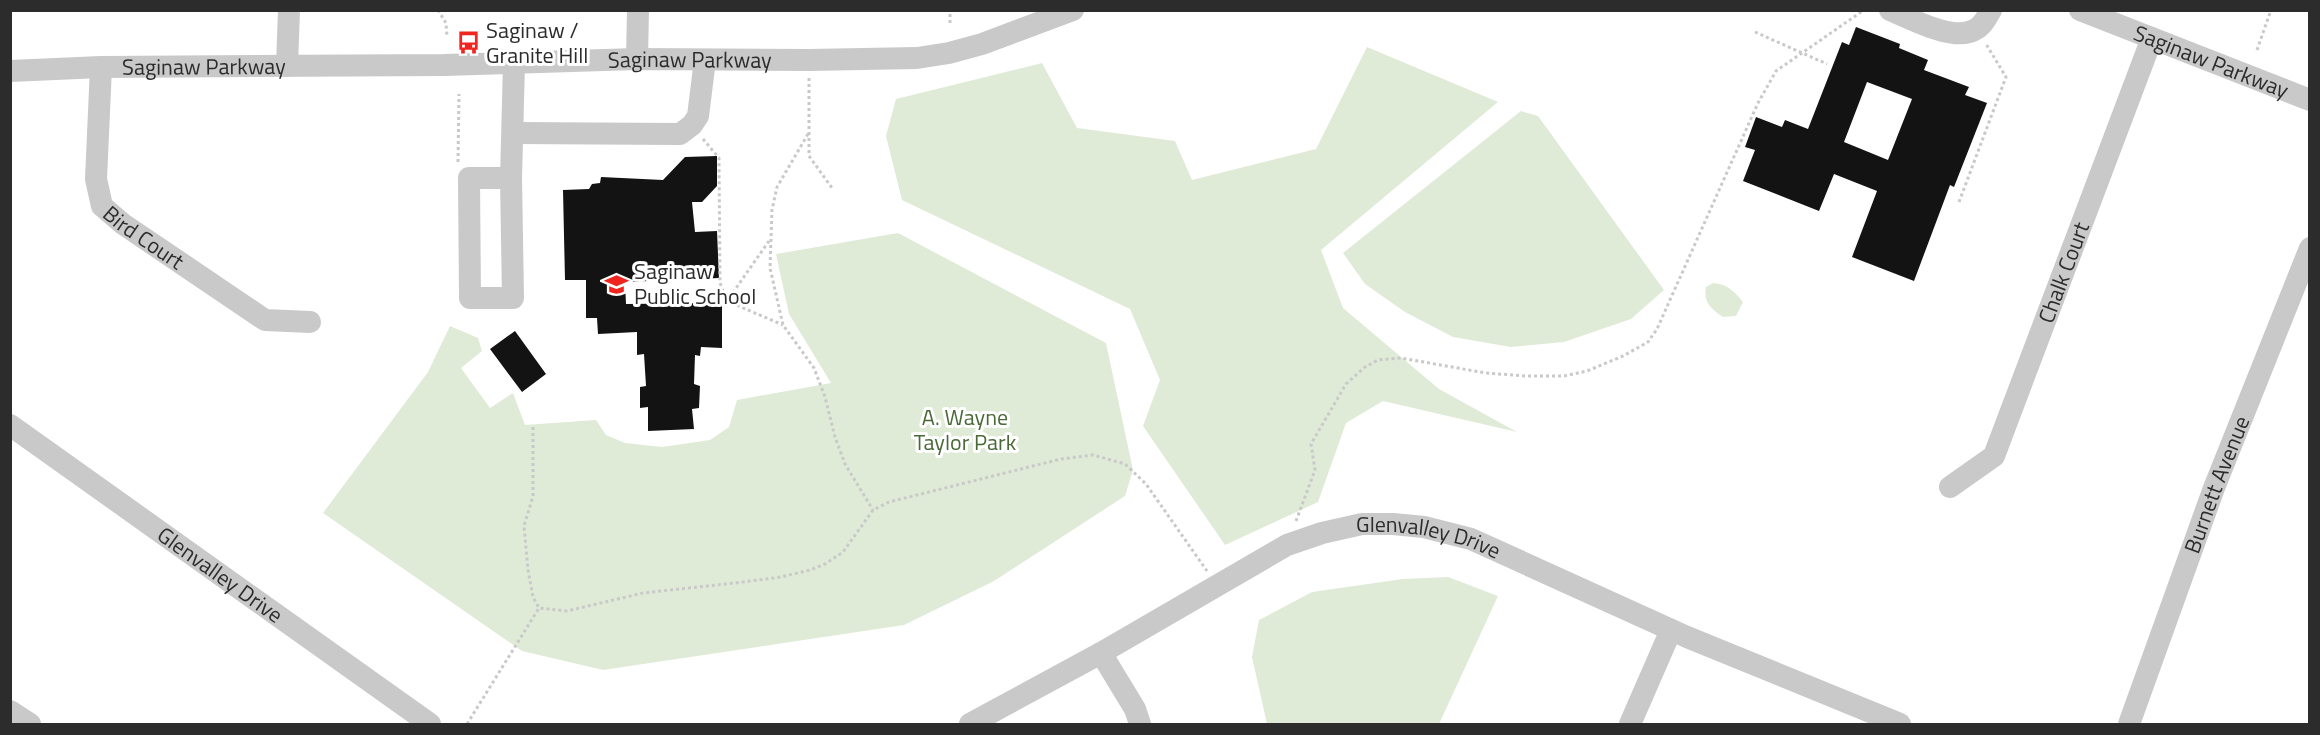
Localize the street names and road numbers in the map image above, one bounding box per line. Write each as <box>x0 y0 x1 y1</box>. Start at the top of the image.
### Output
street label: Saginaw Parkway <box>2129 16 2294 107</box>
street label: Saginaw Parkway <box>607 42 772 77</box>
street label: Saginaw Parkway <box>122 49 286 84</box>
street label: Bird Court <box>95 197 191 278</box>
street label: Chalk Court <box>2029 217 2098 328</box>
street label: Burnett Avenue <box>2175 411 2258 558</box>
street label: Glenvalley Drive <box>1356 507 1506 567</box>
street label: Glenvalley Drive <box>150 518 290 631</box>

